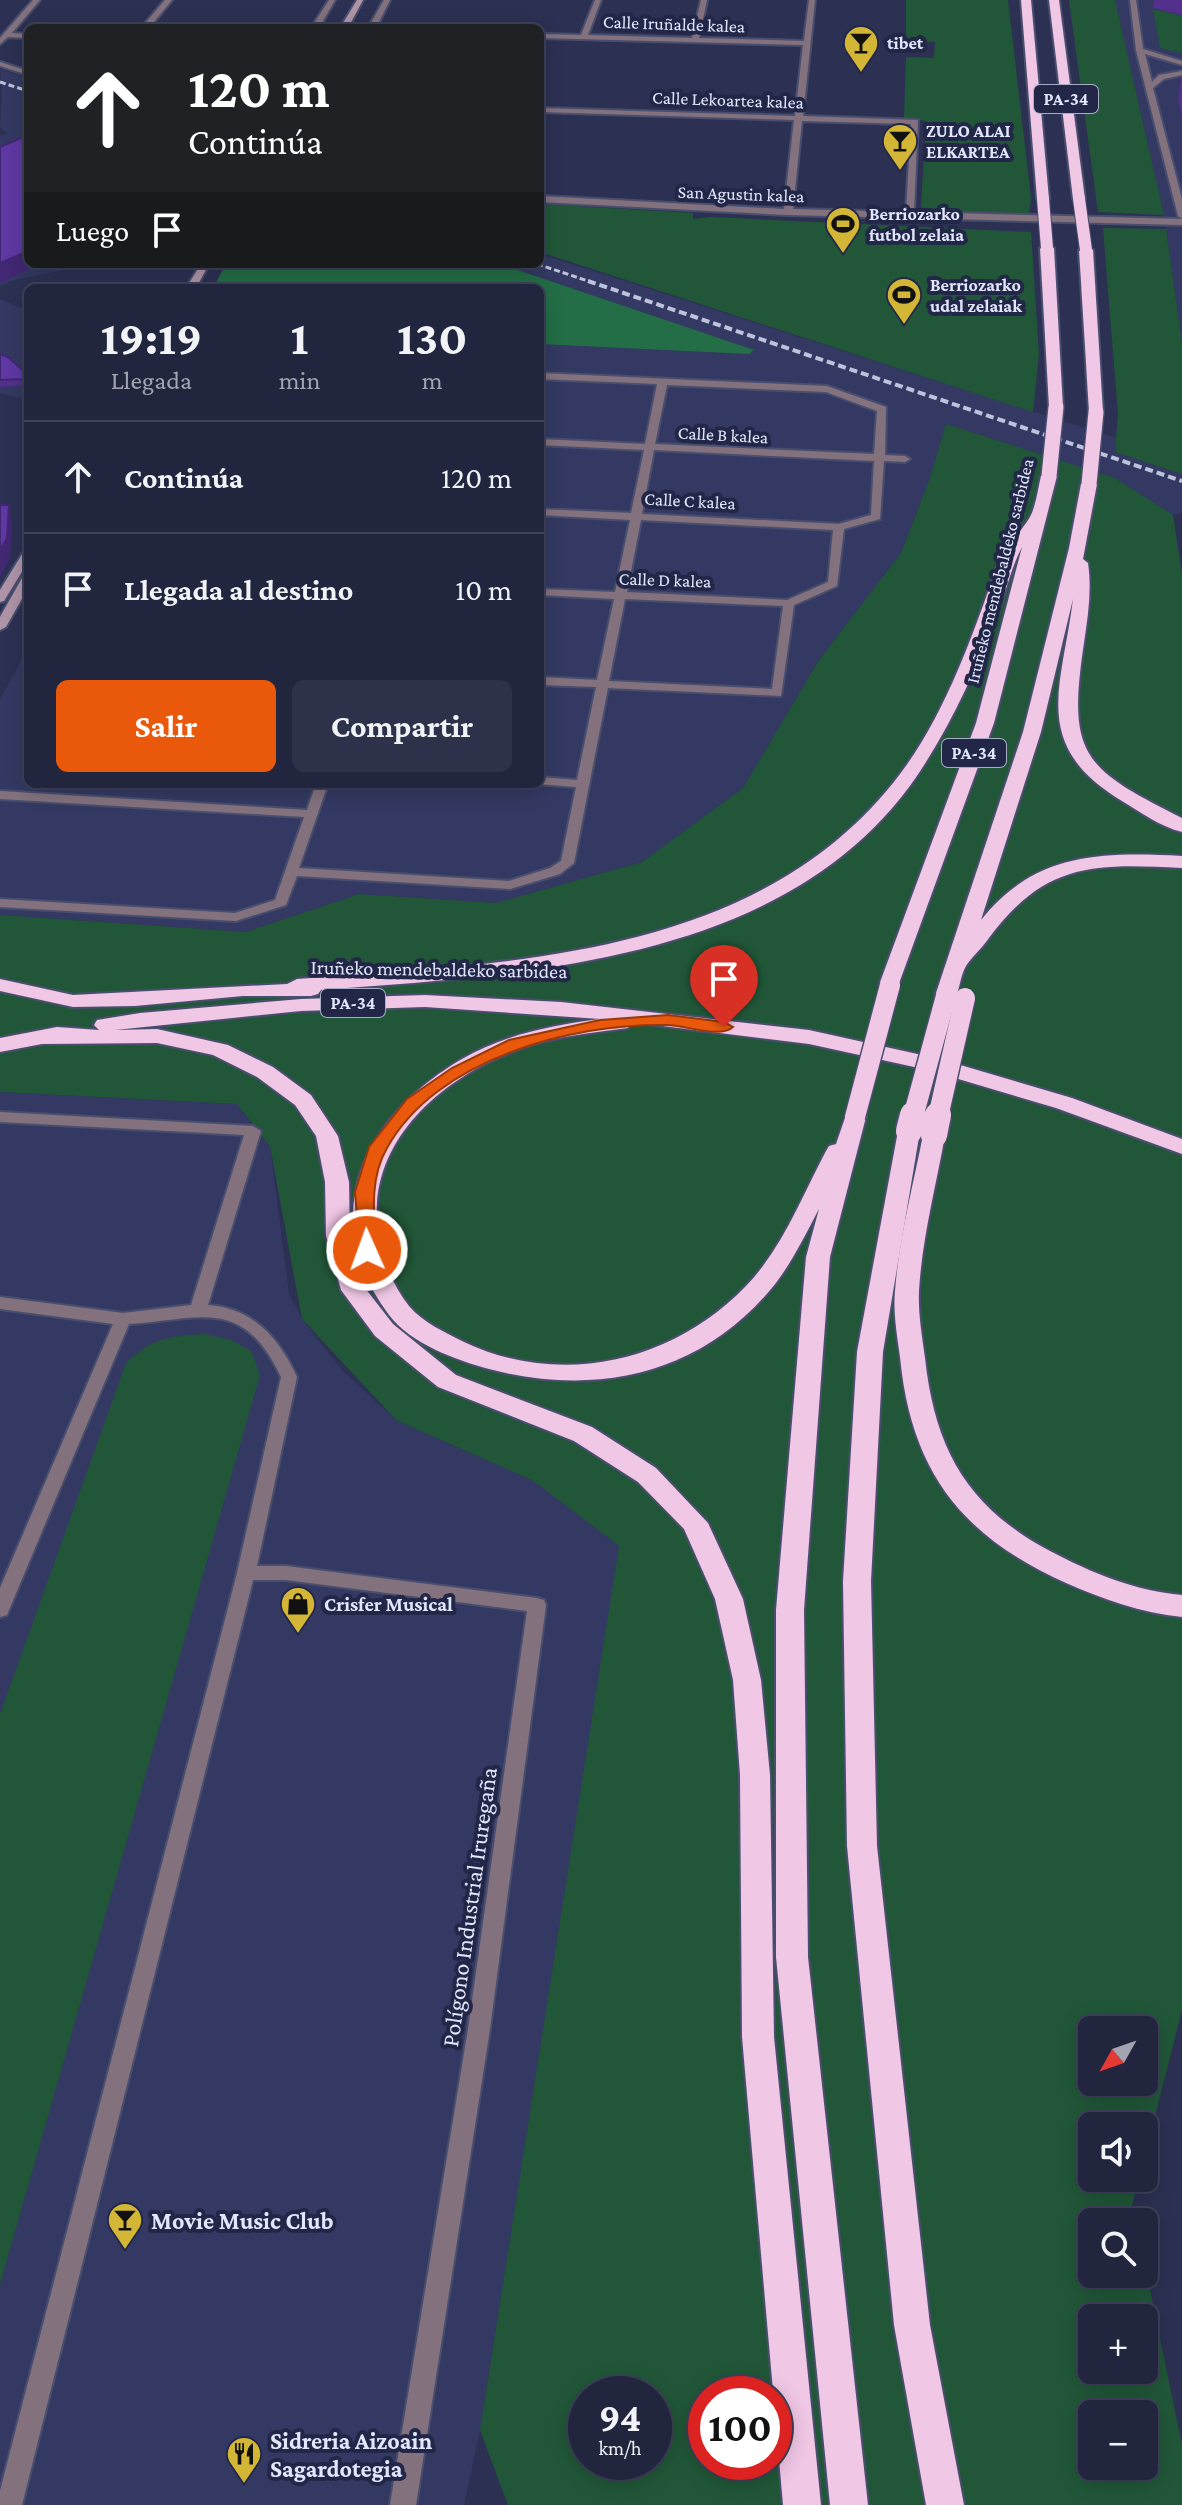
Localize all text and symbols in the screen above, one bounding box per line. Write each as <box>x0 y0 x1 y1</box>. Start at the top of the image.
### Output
street label: Calle Iruñalde kalea <box>603 12 745 36</box>
bar icon: tibet <box>842 24 880 74</box>
place label: tibet <box>887 33 924 53</box>
icon: ahead <box>56 56 160 160</box>
text: 120 m <box>188 57 330 119</box>
road number: PA-34 <box>1034 85 1098 113</box>
street label: Calle Lekoartea kalea <box>652 87 804 113</box>
place label: ZULO ALAI ELKARTEA <box>926 121 1011 162</box>
text: Continúa <box>188 122 323 162</box>
bar icon: ZULO ALAI ELKARTEA <box>881 122 919 172</box>
street label: San Agustin kalea <box>677 182 805 206</box>
place label: Berriozarko futbol zelaia <box>869 204 964 245</box>
sports icon: Berriozarko futbol zelaia <box>824 205 862 255</box>
icon: arrive <box>145 208 189 252</box>
text: Luego <box>56 214 129 247</box>
place label: Berriozarko udal zelaiak <box>930 275 1022 316</box>
sports icon: Berriozarko udal zelaiak <box>885 276 923 326</box>
text: 19:19 <box>101 311 202 364</box>
text: 1 <box>291 311 309 364</box>
text: 130 <box>397 311 467 364</box>
text: Llegada <box>111 366 192 395</box>
text: min <box>279 366 320 395</box>
text: m <box>422 366 443 395</box>
street label: Calle B kalea <box>677 423 769 447</box>
icon: ahead <box>56 455 100 499</box>
street label: Iruñeko mendebaldeko sarbidea <box>962 457 1038 685</box>
text: Continúa <box>124 461 243 494</box>
text: 120 m <box>441 461 512 494</box>
street label: Calle C kalea <box>644 489 736 513</box>
icon: arrive <box>56 567 100 611</box>
street label: Calle D kalea <box>618 568 712 592</box>
text: Llegada al destino <box>124 573 353 606</box>
text: 10 m <box>455 573 512 606</box>
button: Salir <box>56 680 276 772</box>
button: Compartir <box>292 680 512 772</box>
road number: PA-34 <box>942 739 1006 767</box>
pin <box>690 945 758 1027</box>
street label: Iruñeko mendebaldeko sarbidea <box>311 956 567 982</box>
icon: arrive <box>702 957 746 1001</box>
road number: PA-34 <box>321 989 385 1017</box>
position arrow <box>325 1208 409 1292</box>
shop icon: Crisfer Musical <box>279 1585 317 1635</box>
place label: Crisfer Musical <box>324 1593 453 1615</box>
street label: Polígono Industrial Iruregaña <box>436 1765 502 2049</box>
north arrow <box>1078 2016 1158 2096</box>
map controls <box>1078 2016 1158 2480</box>
button: sound <box>1078 2112 1158 2192</box>
bar icon: Movie Music Club <box>106 2201 144 2251</box>
place label: Movie Music Club <box>151 2207 334 2234</box>
button: search <box>1078 2208 1158 2288</box>
button: + <box>1078 2304 1158 2384</box>
speed limit sign: 100 <box>688 2376 792 2480</box>
text: 94 <box>599 2395 641 2440</box>
button: − <box>1078 2400 1158 2480</box>
place label: Sidreria Aizoain Sagardotegia <box>270 2427 432 2482</box>
restaurant icon: Sidreria Aizoain Sagardotegia <box>225 2435 263 2485</box>
text: km/h <box>598 2437 642 2459</box>

